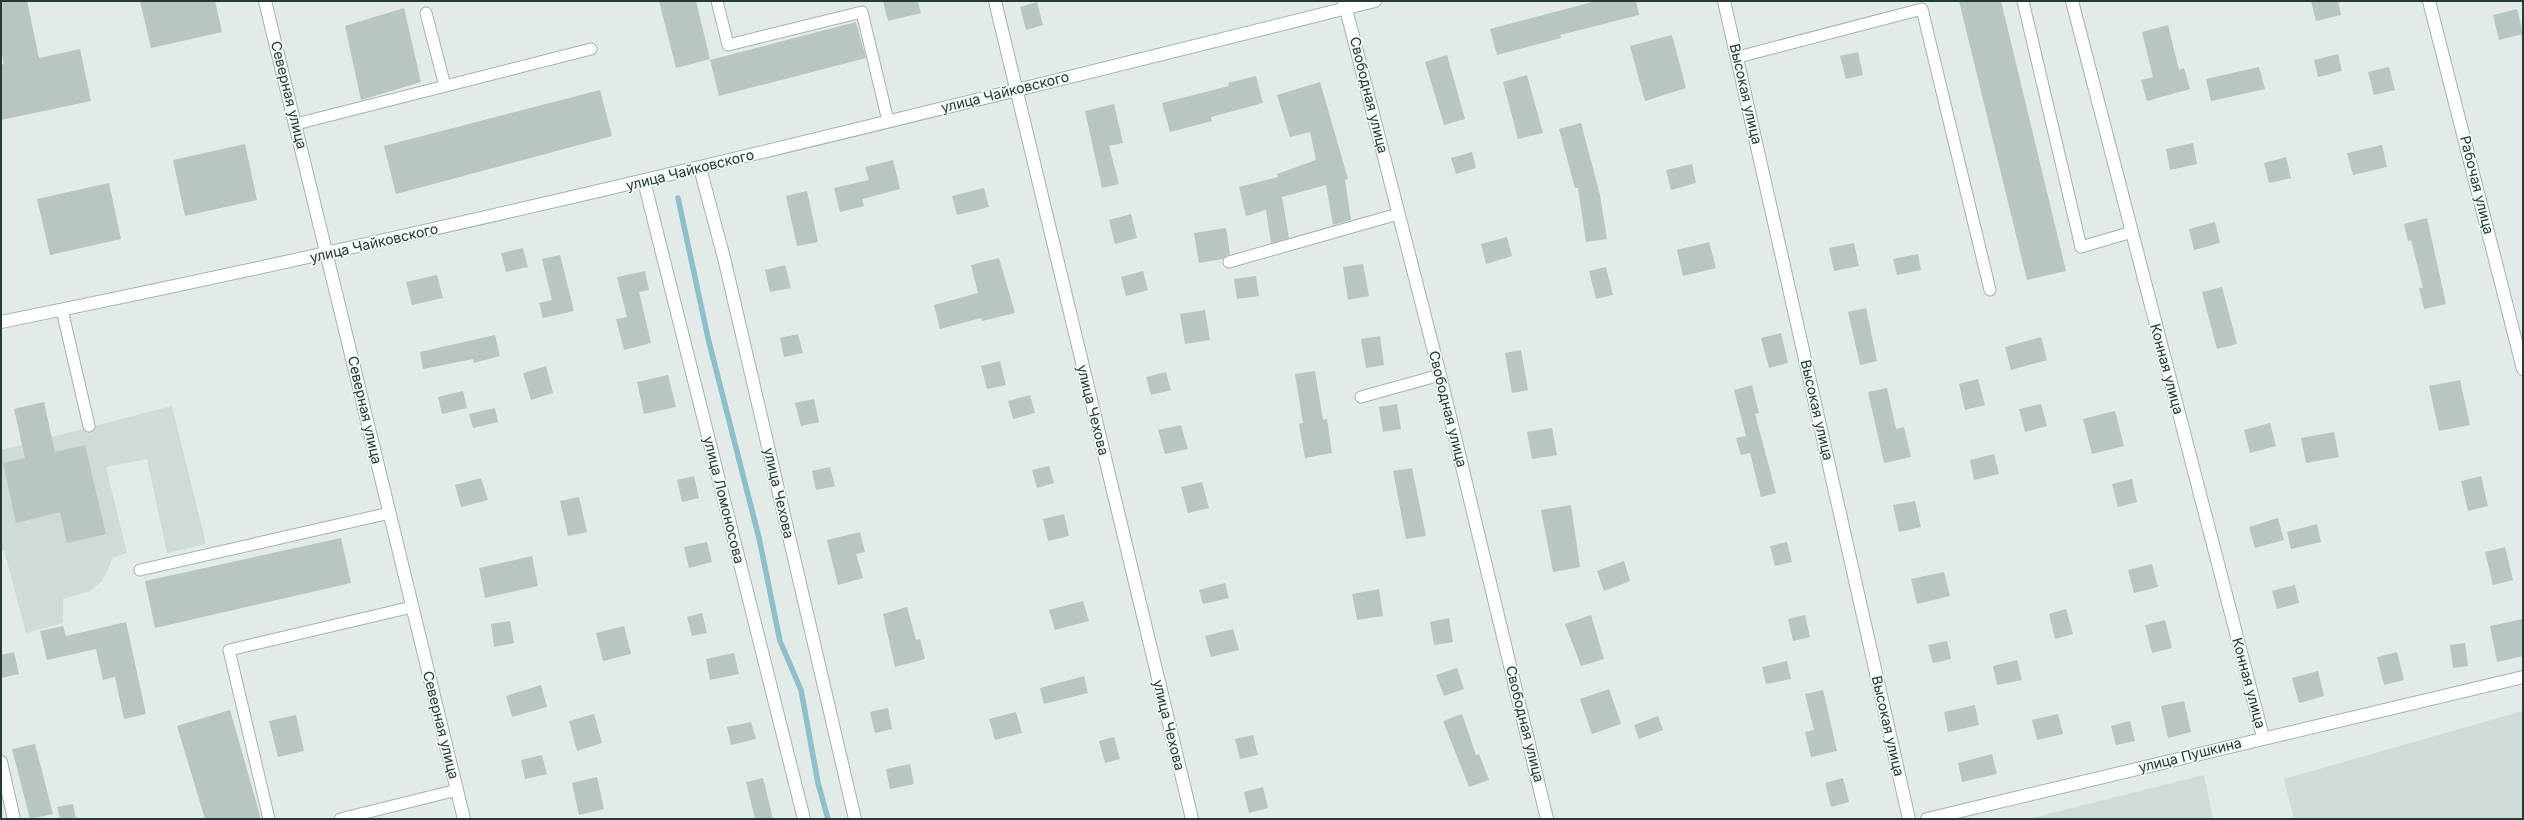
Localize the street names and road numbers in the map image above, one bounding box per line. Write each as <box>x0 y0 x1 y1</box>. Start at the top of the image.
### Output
street label: Свободная улица <box>1347 35 1392 155</box>
street label: Северная улица <box>268 39 311 151</box>
street label: Высокая улица <box>1727 42 1766 146</box>
street label: улица Чайковского <box>939 67 1071 116</box>
street label: Рабочая улица <box>2457 134 2498 236</box>
street label: улица Чайковского <box>624 145 756 194</box>
street label: улица Чайковского <box>308 219 440 266</box>
street label: Конная улица <box>2147 322 2188 416</box>
street label: Свободная улица <box>1426 349 1471 469</box>
street label: Северная улица <box>345 354 386 466</box>
street label: Высокая улица <box>1798 358 1837 462</box>
street label: улица Чехова <box>1074 363 1113 457</box>
street label: улица Ломоносова <box>700 434 749 565</box>
street label: улица Чехова <box>761 446 798 540</box>
street label: Конная улица <box>2229 636 2270 730</box>
street label: Свободная улица <box>1503 664 1548 784</box>
street label: Северная улица <box>420 669 463 781</box>
street label: Высокая улица <box>1869 674 1908 778</box>
street label: улица Чехова <box>1150 678 1189 772</box>
street label: улица Пушкина <box>2137 733 2243 776</box>

